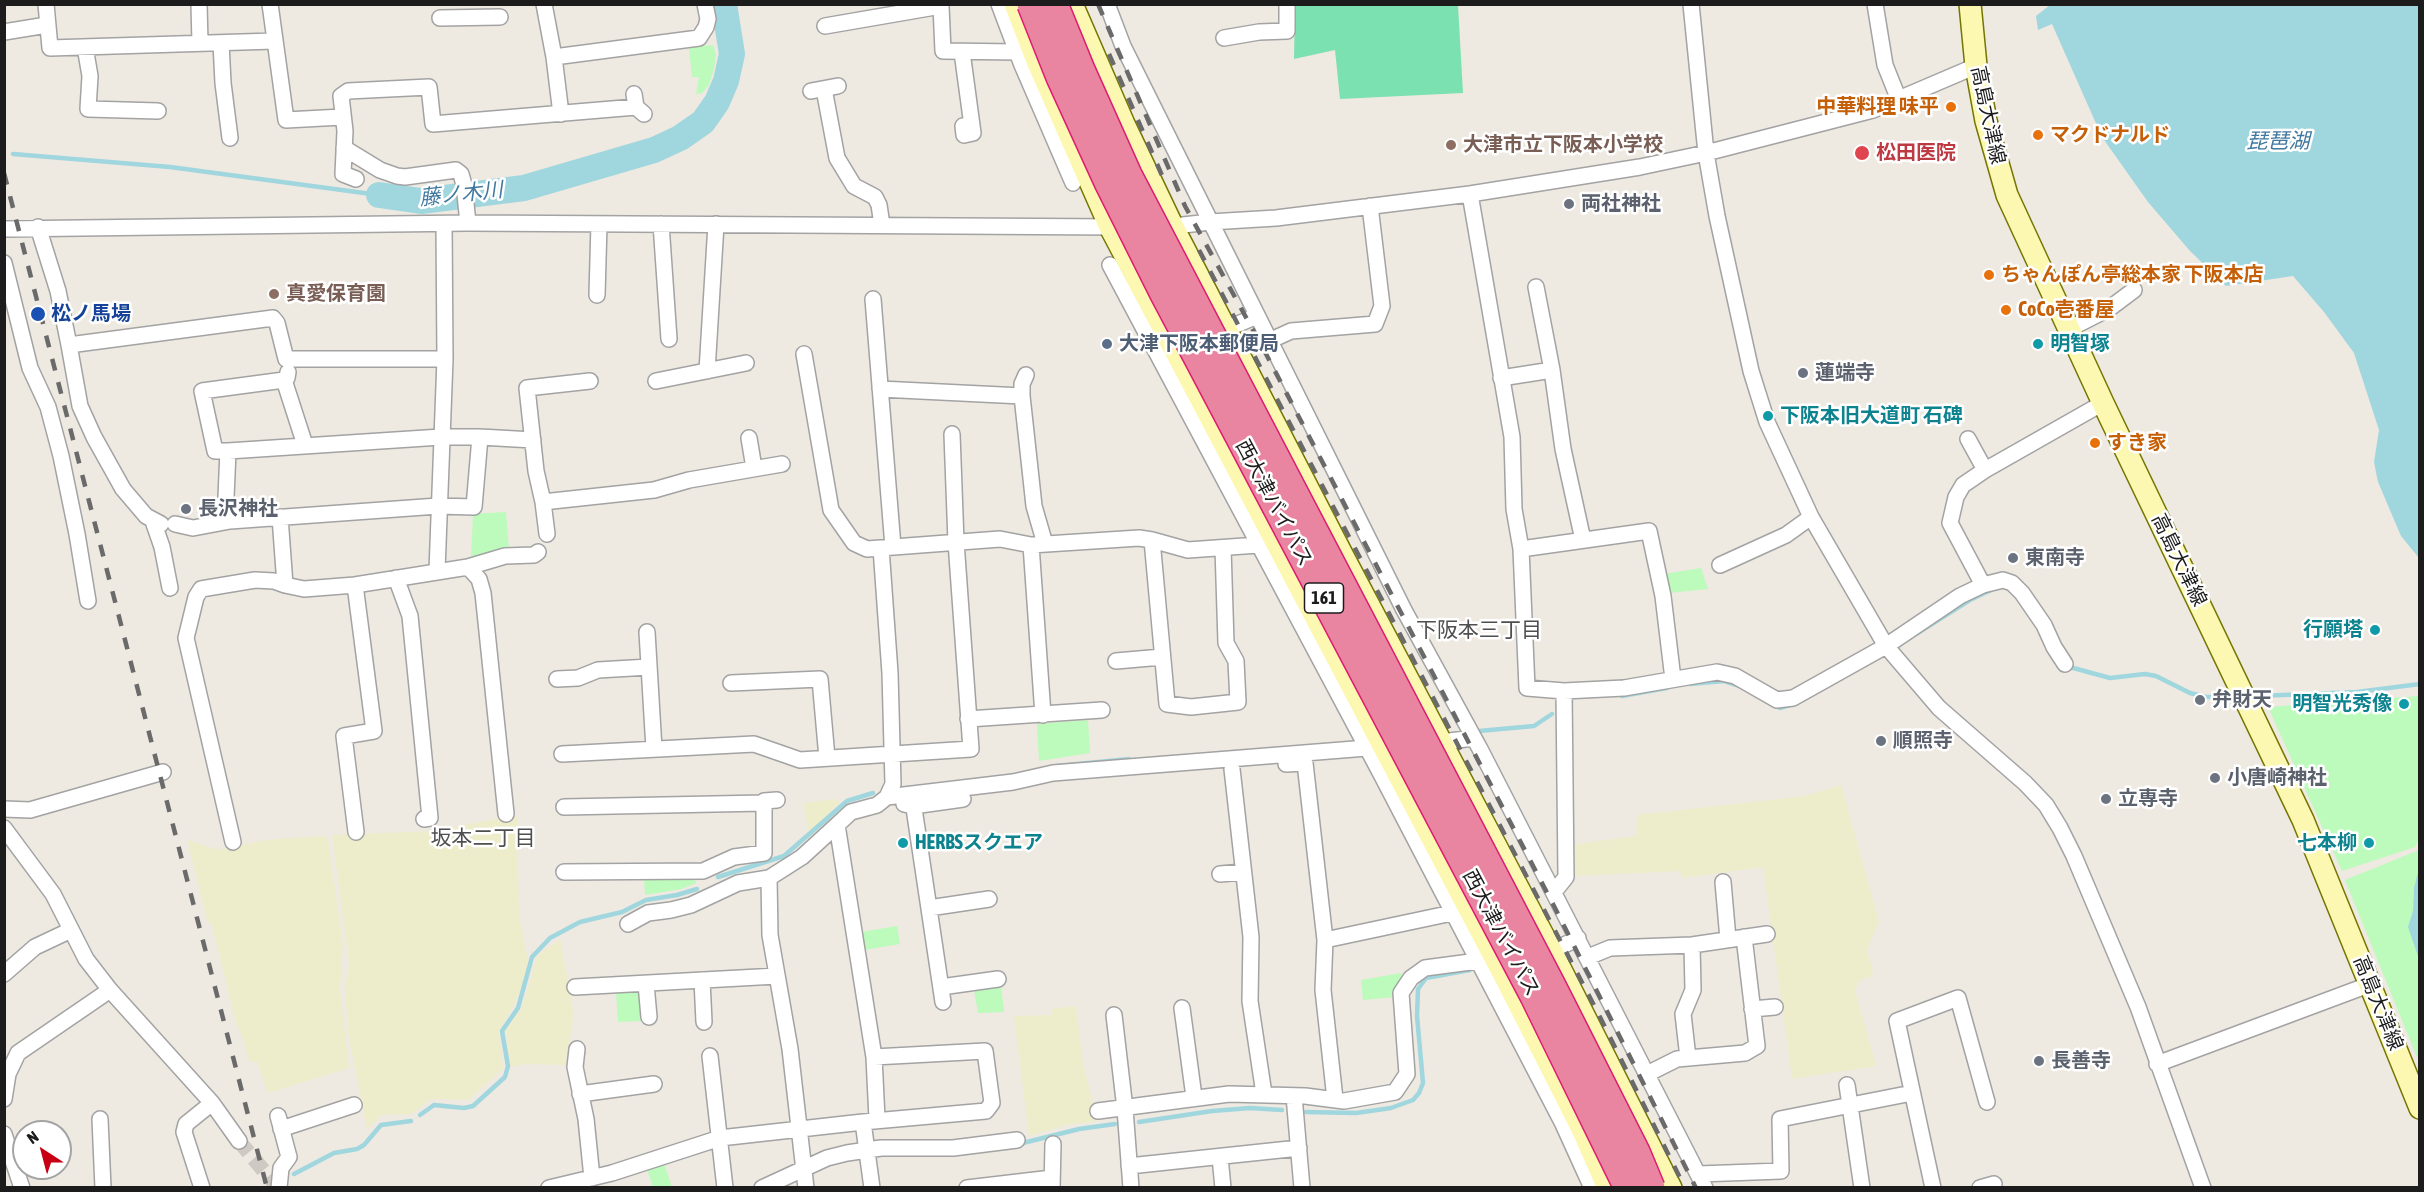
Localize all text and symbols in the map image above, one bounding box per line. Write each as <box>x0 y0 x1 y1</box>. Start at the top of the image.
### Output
street label: 高島大津線 <box>1966 64 2010 166</box>
place label: 中華料理 味平 <box>1816 95 1939 119</box>
marker: 中華料理 味平 <box>1944 100 1958 114</box>
place label: マクドナルド <box>2050 123 2170 147</box>
marker: マクドナルド <box>2031 128 2045 142</box>
water label: 琵琶湖 <box>2247 128 2309 154</box>
place label: 大津市立下阪本小学校 <box>1463 133 1663 157</box>
marker: 大津市立下阪本小学校 <box>1444 138 1458 152</box>
place label: 松田医院 <box>1876 141 1956 165</box>
marker: 松田医院 <box>1853 144 1871 162</box>
water label: 藤ノ木川 <box>418 177 504 211</box>
place label: 両社神社 <box>1581 192 1661 216</box>
marker: 両社神社 <box>1562 197 1576 211</box>
place label: ちゃんぽん亭総本家 下阪本店 <box>2001 263 2264 287</box>
marker: ちゃんぽん亭総本家 下阪本店 <box>1982 268 1996 282</box>
place label: 真愛保育園 <box>286 282 386 306</box>
marker: 真愛保育園 <box>267 287 281 301</box>
place label: CoCo壱番屋 <box>2018 298 2115 322</box>
place label: 松ノ馬場 <box>51 302 131 326</box>
marker: CoCo壱番屋 <box>1999 303 2013 317</box>
marker: 松ノ馬場 <box>29 305 47 323</box>
place label: 大津下阪本郵便局 <box>1119 332 1279 356</box>
place label: 明智塚 <box>2050 332 2110 356</box>
marker: 大津下阪本郵便局 <box>1100 337 1114 351</box>
marker: 明智塚 <box>2031 337 2045 351</box>
place label: 蓮端寺 <box>1815 361 1875 385</box>
marker: 蓮端寺 <box>1796 366 1810 380</box>
place label: 下阪本旧大道町 石碑 <box>1780 404 1963 428</box>
marker: 下阪本旧大道町 石碑 <box>1761 409 1775 423</box>
place label: すき家 <box>2107 431 2167 455</box>
street label: 西大津バイパス <box>1231 436 1317 570</box>
marker: すき家 <box>2088 436 2102 450</box>
place label: 長沢神社 <box>198 497 278 521</box>
marker: 長沢神社 <box>179 502 193 516</box>
street label: 高島大津線 <box>2146 510 2212 610</box>
place label: 東南寺 <box>2025 546 2085 570</box>
marker: 東南寺 <box>2006 551 2020 565</box>
road number: 161 <box>1304 583 1344 613</box>
district label: 下阪本三丁目 <box>1416 617 1542 643</box>
place label: 行願塔 <box>2303 618 2363 642</box>
marker: 行願塔 <box>2368 623 2382 637</box>
place label: 弁財天 <box>2212 688 2272 712</box>
place label: 明智光秀像 <box>2292 692 2392 716</box>
marker: 弁財天 <box>2193 693 2207 707</box>
marker: 明智光秀像 <box>2397 697 2411 711</box>
place label: 順照寺 <box>1893 729 1953 753</box>
marker: 順照寺 <box>1874 734 1888 748</box>
place label: 小唐崎神社 <box>2227 766 2327 790</box>
marker: 小唐崎神社 <box>2208 771 2222 785</box>
place label: 立専寺 <box>2118 787 2178 811</box>
marker: 立専寺 <box>2099 792 2113 806</box>
district label: 坂本二丁目 <box>431 825 535 851</box>
place label: HERBSスクエア <box>915 831 1043 855</box>
place label: 七本柳 <box>2297 831 2357 855</box>
marker: HERBSスクエア <box>896 836 910 850</box>
marker: 七本柳 <box>2362 836 2376 850</box>
street label: 西大津バイパス <box>1458 866 1544 1000</box>
street label: 高島大津線 <box>2348 952 2408 1054</box>
place label: 長善寺 <box>2051 1049 2111 1073</box>
marker: 長善寺 <box>2032 1054 2046 1068</box>
north arrow <box>12 1120 72 1180</box>
text: N <box>23 1127 42 1147</box>

